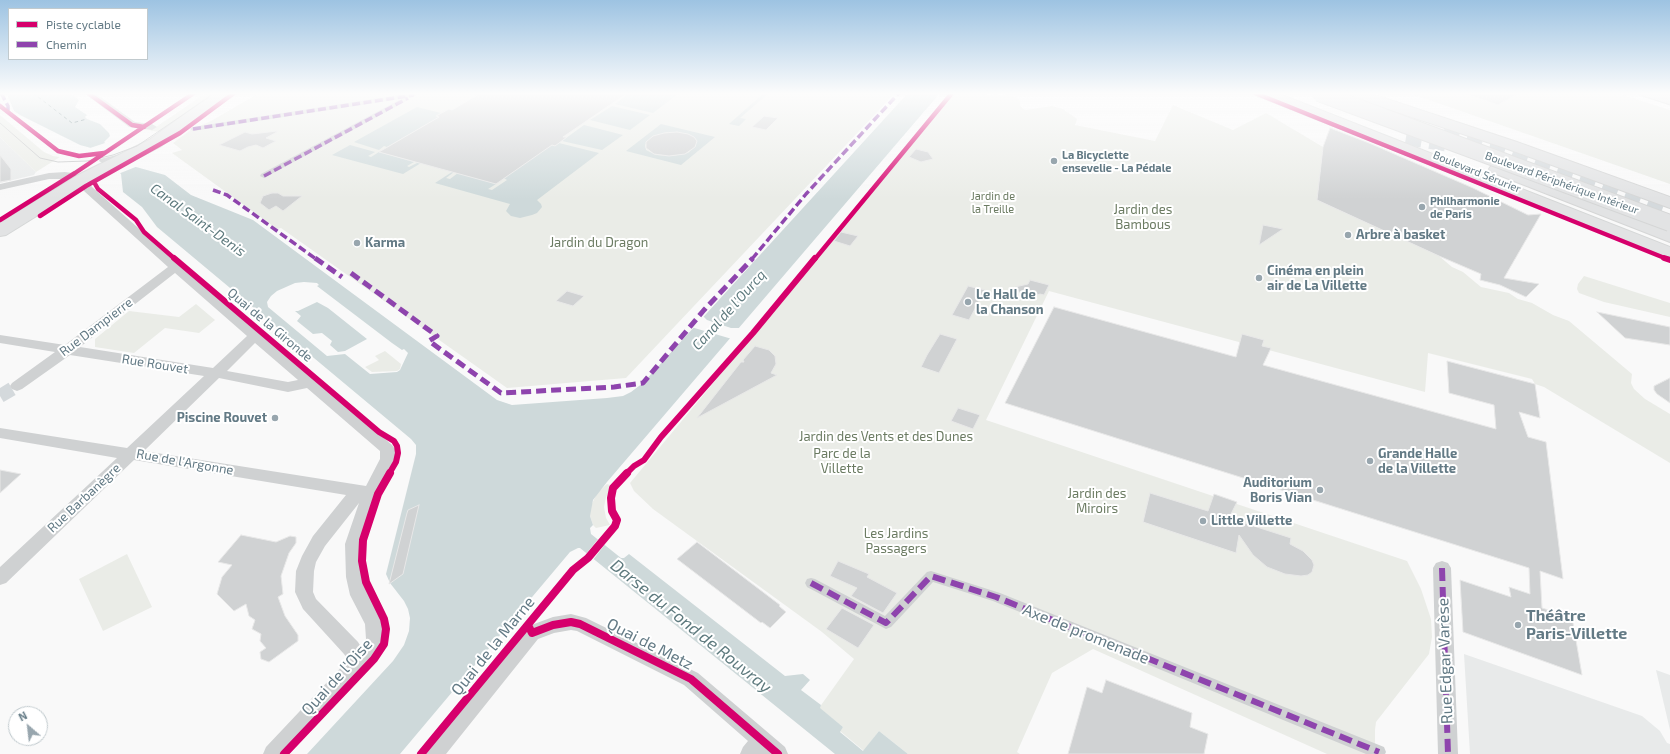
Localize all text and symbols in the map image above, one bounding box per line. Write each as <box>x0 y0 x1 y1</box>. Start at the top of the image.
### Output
legend <box>8 8 148 60</box>
text: Piste cyclable <box>46 17 121 31</box>
text: Chemin <box>46 37 87 51</box>
place label: La Bicyclette ensevelie - La Pédale <box>1062 148 1171 174</box>
street label: Boulevard Sérurier <box>1431 148 1523 196</box>
street label: Boulevard Périphérique Intérieur <box>1483 149 1641 217</box>
marker: La Bicyclette ensevelie - La Pédale <box>1049 156 1059 166</box>
water label: Canal Saint-Denis <box>147 180 249 260</box>
park label: Jardin de la Treille <box>971 189 1015 215</box>
place label: Philharmonie de Paris <box>1430 194 1500 220</box>
park label: Jardin des Bambous <box>1114 202 1172 233</box>
marker: Philharmonie de Paris <box>1417 202 1427 212</box>
place label: Arbre à basket <box>1356 227 1445 243</box>
marker: Arbre à basket <box>1343 230 1353 240</box>
place label: Karma <box>365 235 405 251</box>
park label: Jardin du Dragon <box>550 235 648 251</box>
marker: Karma <box>352 238 362 248</box>
place label: Cinéma en plein air de La Villette <box>1267 263 1367 294</box>
water label: Canal de l'Ourcq <box>689 266 769 354</box>
marker: Cinéma en plein air de La Villette <box>1254 273 1264 283</box>
street label: Quai de la Gironde <box>224 285 316 365</box>
place label: Le Hall de la Chanson <box>976 287 1044 318</box>
street label: Rue Dampierre <box>56 294 136 360</box>
marker: Le Hall de la Chanson <box>963 297 973 307</box>
street label: Rue Rouvet <box>121 351 189 377</box>
place label: Piscine Rouvet <box>177 410 267 426</box>
marker: Piscine Rouvet <box>270 413 280 423</box>
park label: Jardin des Vents et des Dunes <box>799 429 973 445</box>
street label: Rue de l'Argonne <box>135 446 235 478</box>
park label: Parc de la Villette <box>813 446 871 477</box>
place label: Grande Halle de la Villette <box>1378 446 1457 477</box>
marker: Grande Halle de la Villette <box>1365 456 1375 466</box>
street label: Rue Barbanègre <box>44 460 124 536</box>
place label: Auditorium Boris Vian <box>1243 475 1312 506</box>
marker: Auditorium Boris Vian <box>1315 485 1325 495</box>
park label: Jardin des Miroirs <box>1068 486 1126 517</box>
place label: Little Villette <box>1211 513 1292 529</box>
marker: Little Villette <box>1198 516 1208 526</box>
park label: Les Jardins Passagers <box>864 526 928 557</box>
water label: Darse du Fond de Rouvray <box>606 555 776 697</box>
street label: Quai de la Marne <box>447 593 539 699</box>
street label: Rue Edgar Varèse <box>1433 597 1457 725</box>
street label: Axe de promenade <box>1020 600 1152 668</box>
place label: Théâtre Paris-Villette <box>1526 606 1627 644</box>
street label: Quai de Metz <box>604 614 696 674</box>
marker: Théâtre Paris-Villette <box>1513 620 1523 630</box>
street label: Quai de l'Oise <box>298 635 376 719</box>
north arrow <box>8 706 48 746</box>
text: N <box>16 708 29 723</box>

